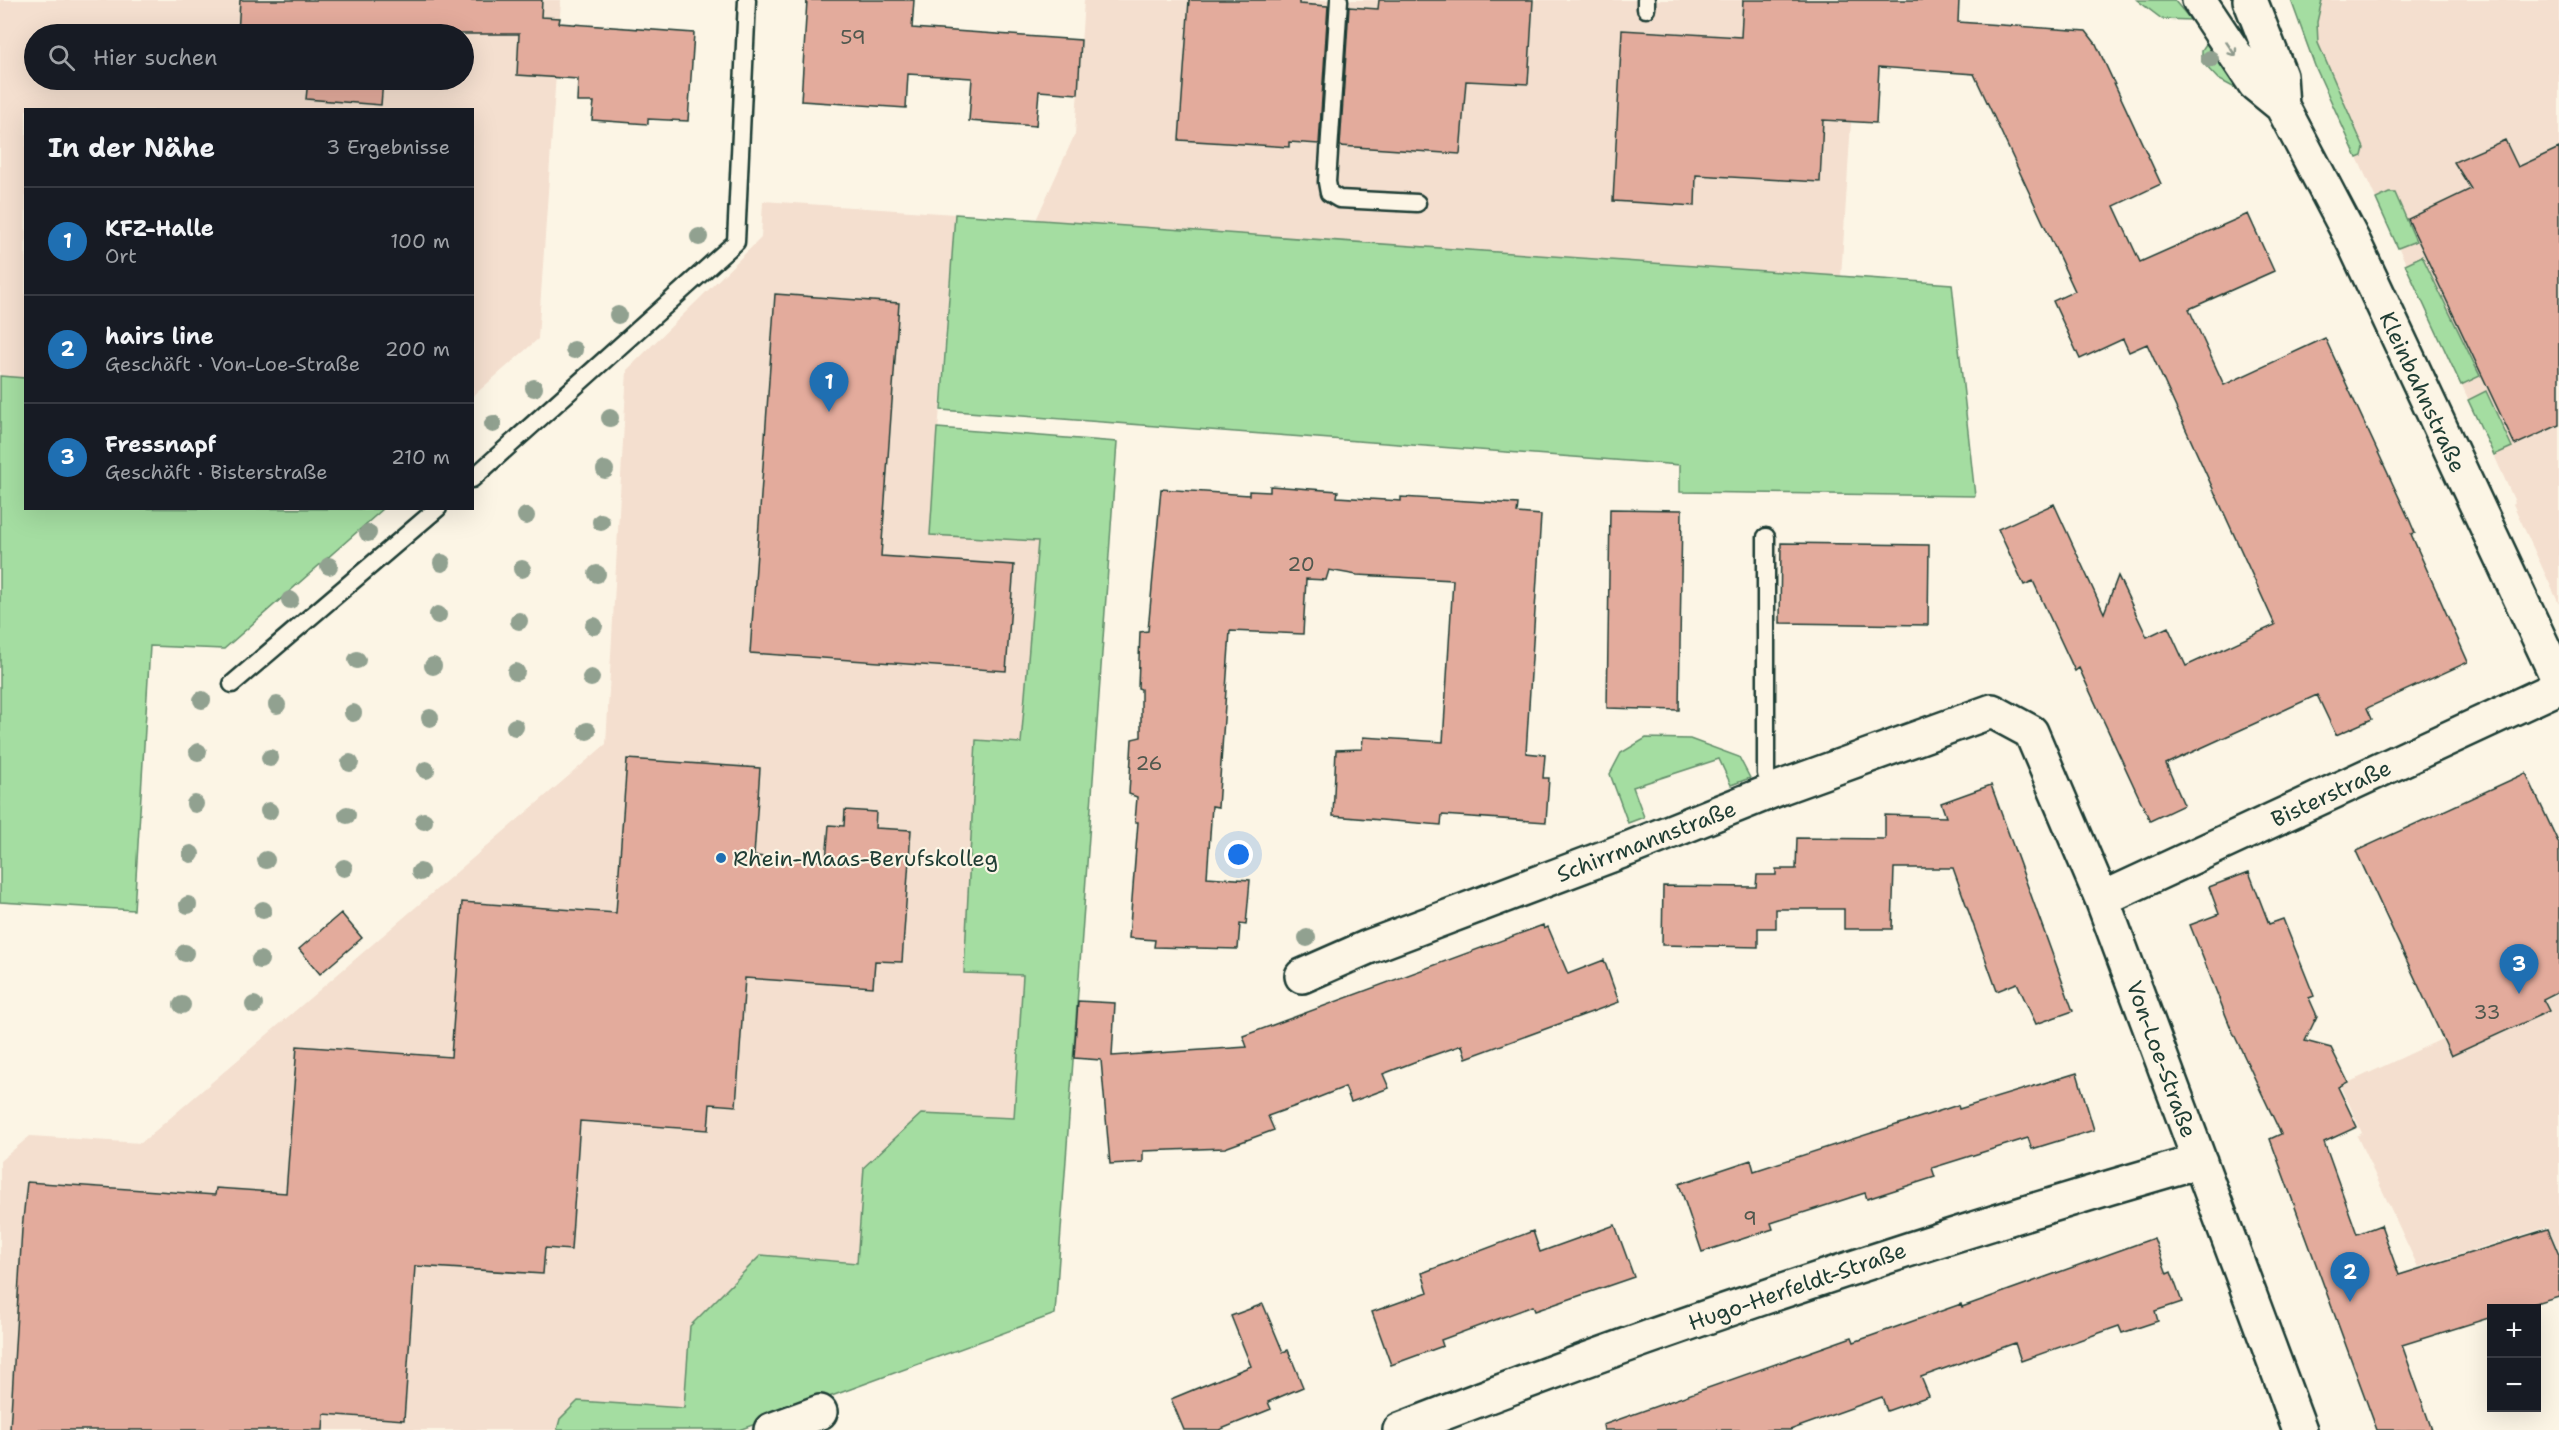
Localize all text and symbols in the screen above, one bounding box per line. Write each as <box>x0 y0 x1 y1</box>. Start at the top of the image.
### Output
search box <box>24 24 474 90</box>
house number: 59 <box>840 24 866 50</box>
one-way arrow <box>2225 40 2238 57</box>
icon: search <box>45 41 78 74</box>
text: Hier suchen <box>93 43 218 72</box>
text: In der Nähe <box>48 130 215 165</box>
text: 3 Ergebnisse <box>326 134 450 160</box>
text: KFZ-Halle <box>105 214 214 243</box>
text: 1 <box>63 228 72 254</box>
text: 100 m <box>390 228 450 254</box>
text: Ort <box>105 243 137 269</box>
street label: Kleinbahnstraße <box>2373 307 2473 477</box>
text: hairs line <box>105 322 214 351</box>
text: 2 <box>61 336 75 362</box>
text: 200 m <box>385 336 450 362</box>
text: Geschäft · Von-Loe-Straße <box>105 351 360 377</box>
pin: 1 <box>810 362 848 412</box>
text: Fressnapf <box>105 430 216 459</box>
text: 3 <box>61 444 75 470</box>
text: 210 m <box>391 444 450 470</box>
text: Geschäft · Bisterstraße <box>105 459 328 485</box>
house number: 20 <box>1287 551 1315 577</box>
house number: 26 <box>1135 750 1163 776</box>
street label: Bisterstraße <box>2267 753 2396 834</box>
street label: Schirrmannstraße <box>1552 794 1740 889</box>
your location <box>1224 840 1253 869</box>
place label: Rhein-Maas-Berufskolleg <box>733 844 998 873</box>
marker: Rhein-Maas-Berufskolleg <box>714 851 728 865</box>
pin: 3 <box>2500 944 2538 994</box>
street label: Von-Loe-Straße <box>2120 977 2203 1142</box>
house number: 33 <box>2474 999 2500 1025</box>
house number: 9 <box>1743 1205 1757 1231</box>
street label: Hugo-Herfeldt-Straße <box>1684 1236 1910 1337</box>
pin: 2 <box>2330 1252 2370 1302</box>
map controls <box>2487 1304 2541 1412</box>
button: + <box>2487 1304 2541 1358</box>
button: − <box>2487 1358 2541 1412</box>

